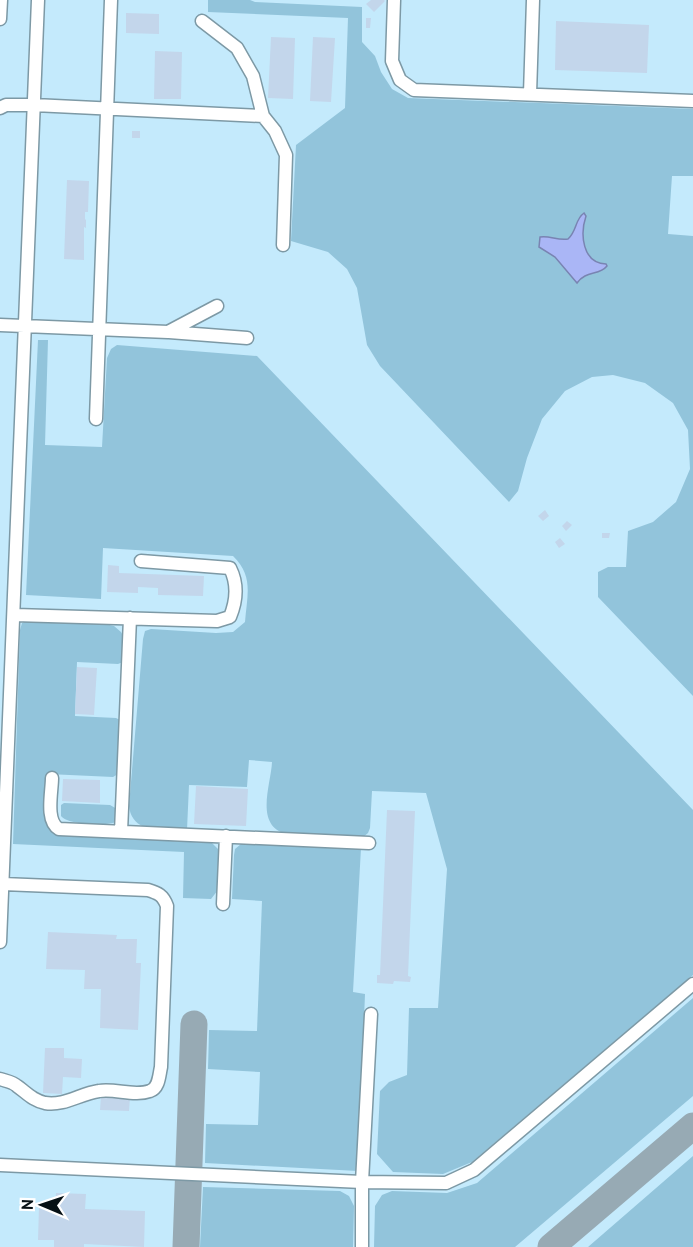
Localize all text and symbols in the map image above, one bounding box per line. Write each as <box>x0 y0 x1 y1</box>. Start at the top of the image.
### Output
north arrow <box>12 1175 72 1235</box>
text: N <box>17 1199 37 1210</box>

